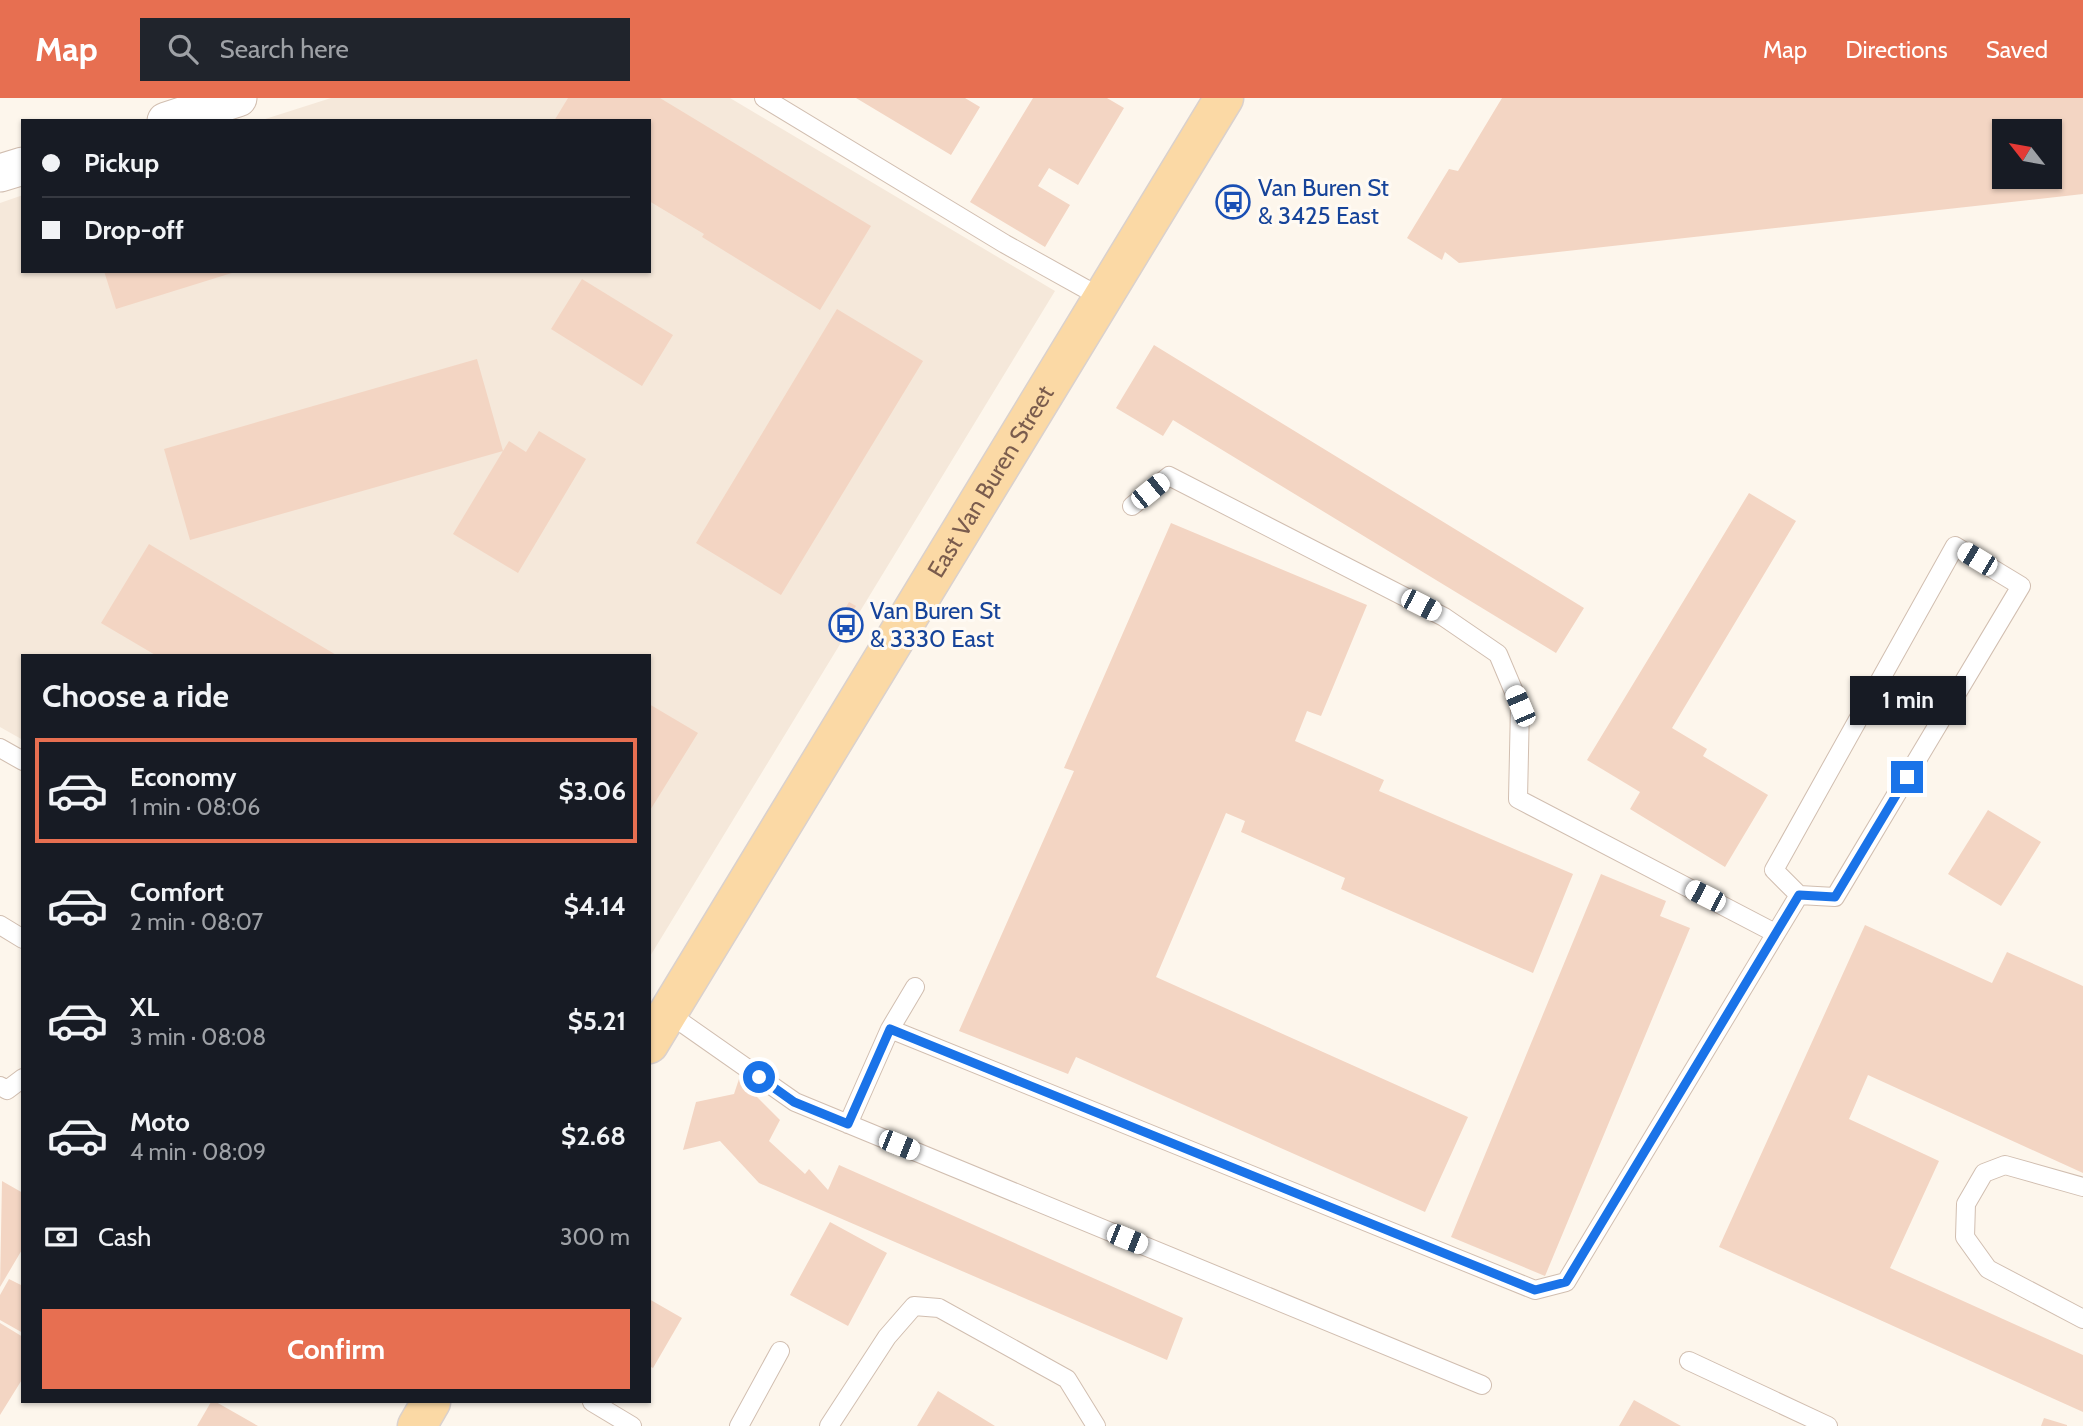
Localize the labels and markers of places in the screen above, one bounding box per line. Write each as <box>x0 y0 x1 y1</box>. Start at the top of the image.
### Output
place label: Van Buren St & 3425 East <box>1258 173 1389 230</box>
bus stop icon: Van Buren St & 3425 East <box>1214 183 1252 221</box>
place label: Van Buren St & 3330 East <box>870 596 1001 653</box>
bus stop icon: Van Buren St & 3330 East <box>827 606 865 644</box>

